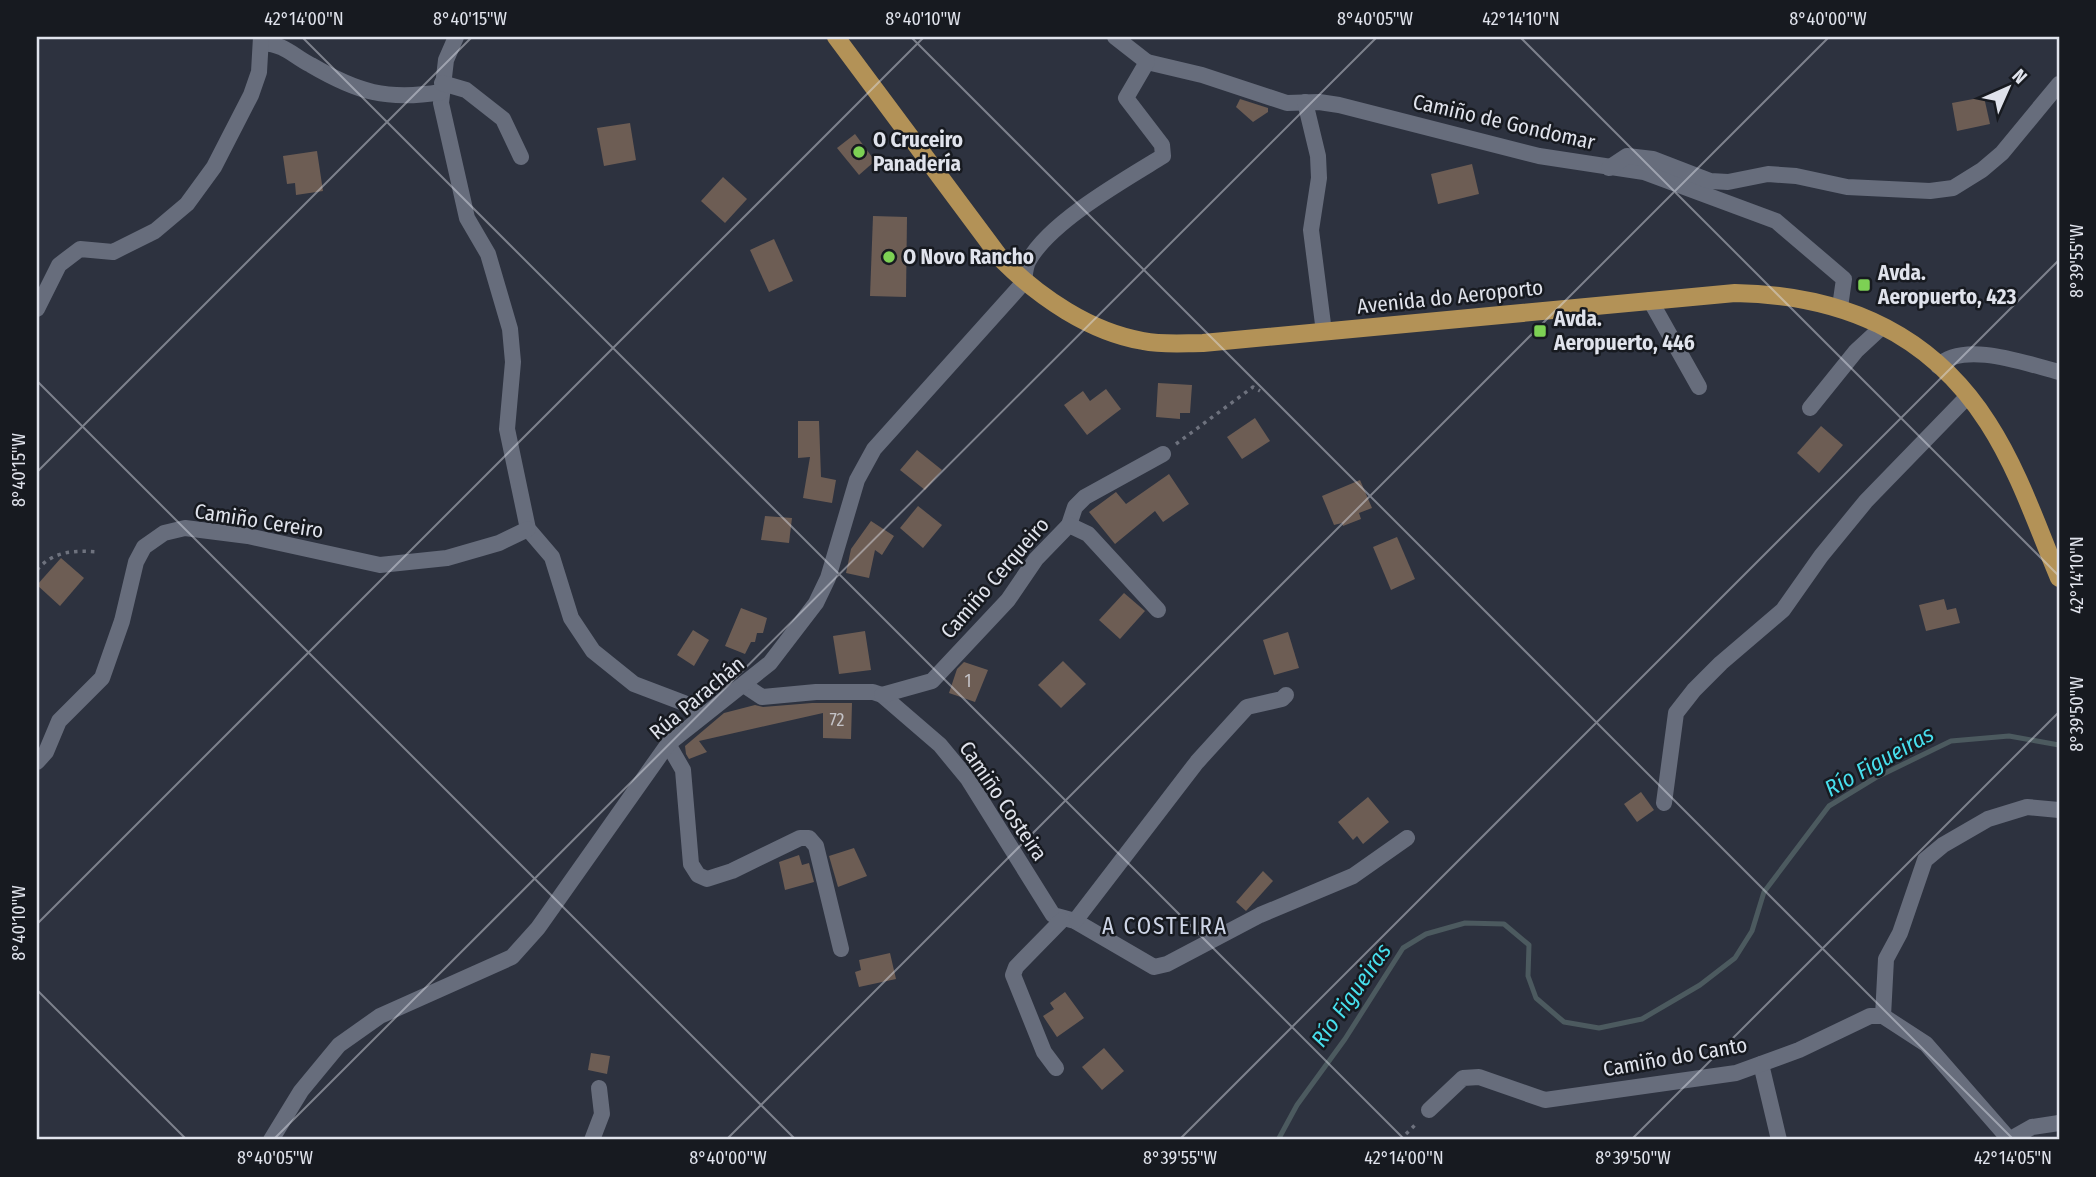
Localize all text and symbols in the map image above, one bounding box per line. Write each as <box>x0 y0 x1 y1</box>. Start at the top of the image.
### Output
text: 42°14'00"N <box>264 8 344 30</box>
text: 8°40'15"W <box>433 8 508 30</box>
text: 8°40'10"W <box>885 8 961 30</box>
text: 8°40'05"W <box>1337 8 1414 30</box>
text: 42°14'10"N <box>1482 8 1560 30</box>
text: 8°40'00"W <box>1789 8 1867 30</box>
north arrow <box>1974 52 2044 122</box>
text: N <box>2008 64 2032 88</box>
street label: Camiño de Gondomar <box>1410 88 1598 156</box>
place label: O Cruceiro Panadería <box>873 127 963 177</box>
marker: O Cruceiro Panadería <box>851 144 867 160</box>
text: 8°39'55"W <box>2066 224 2088 298</box>
place label: O Novo Rancho <box>903 244 1034 270</box>
marker: O Novo Rancho <box>881 249 897 265</box>
place label: Avda. Aeropuerto, 423 <box>1877 260 2016 310</box>
street label: Avenida do Aeroporto <box>1356 274 1544 320</box>
marker: Avda. Aeropuerto, 423 <box>1856 277 1872 293</box>
place label: Avda. Aeropuerto, 446 <box>1553 306 1695 356</box>
marker: Avda. Aeropuerto, 446 <box>1532 323 1548 339</box>
text: 8°40'15"W <box>8 432 30 507</box>
street label: Camiño Cereiro <box>193 498 325 544</box>
street label: Camiño Cerqueiro <box>935 512 1055 644</box>
text: 42°14'10"N <box>2066 536 2088 614</box>
street label: Rúa Parachán <box>644 651 750 745</box>
house number: 1 <box>964 670 972 692</box>
text: 8°39'50"W <box>2066 676 2088 752</box>
house number: 72 <box>829 709 845 731</box>
water label: Río Figueiras <box>1820 719 1939 802</box>
street label: Camiño Costeira <box>953 736 1053 866</box>
text: 8°40'10"W <box>8 885 30 961</box>
district label: A COSTEIRA <box>1102 912 1228 940</box>
water label: Río Figueiras <box>1305 938 1397 1052</box>
street label: Camiño do Canto <box>1601 1032 1749 1082</box>
text: 8°40'05"W <box>237 1147 314 1169</box>
text: 8°40'00"W <box>689 1147 767 1169</box>
text: 8°39'55"W <box>1143 1147 1217 1169</box>
text: 42°14'00"N <box>1364 1147 1444 1169</box>
text: 8°39'50"W <box>1595 1147 1671 1169</box>
text: 42°14'05"N <box>1974 1147 2052 1169</box>

